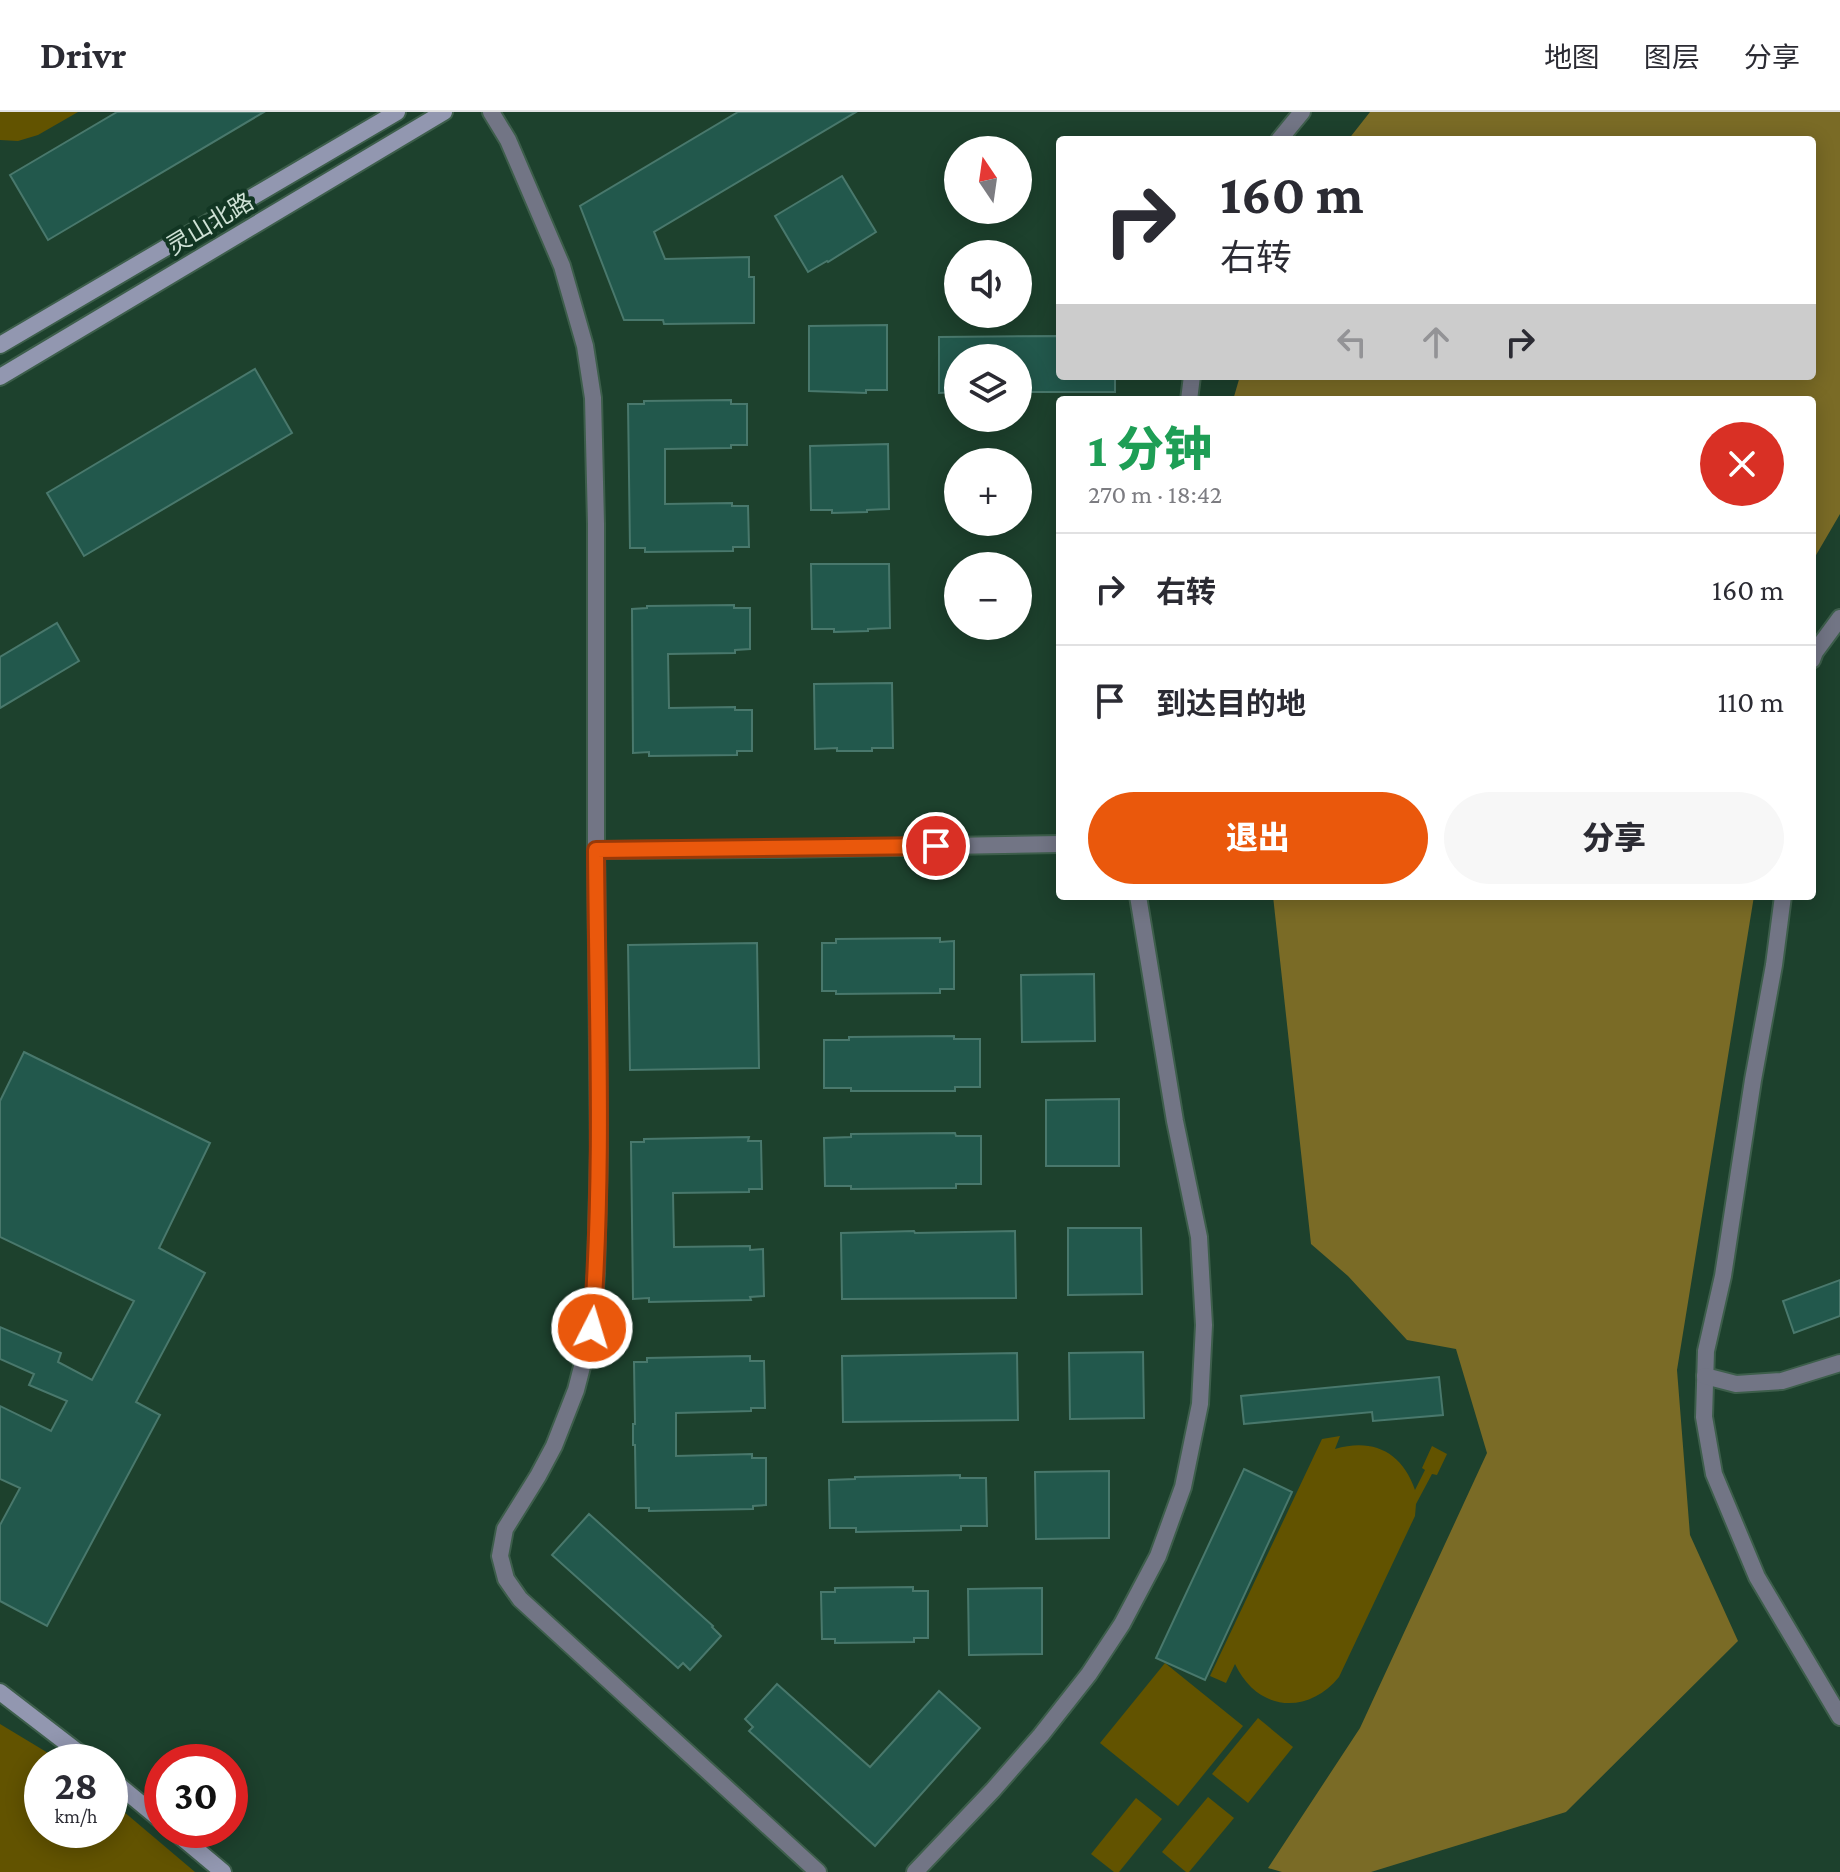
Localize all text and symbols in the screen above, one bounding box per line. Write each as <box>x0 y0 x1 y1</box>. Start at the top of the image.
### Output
text: Drivr <box>40 34 126 76</box>
text: 地图 <box>1544 42 1600 73</box>
text: 图层 <box>1644 42 1700 73</box>
text: 分享 <box>1744 42 1800 73</box>
north arrow <box>944 136 1032 224</box>
map controls <box>944 136 1032 640</box>
text: 160 m <box>1220 163 1364 225</box>
icon: right <box>1088 168 1192 272</box>
street label: 灵山北路 <box>162 187 258 260</box>
text: 右转 <box>1220 238 1292 278</box>
button: sound <box>944 240 1032 328</box>
icon: left <box>1330 320 1374 364</box>
icon: ahead <box>1414 320 1458 364</box>
icon: right <box>1498 320 1542 364</box>
button: layers <box>944 344 1032 432</box>
button: close <box>1700 422 1784 506</box>
text: 1 分钟 <box>1088 423 1212 476</box>
button: + <box>944 448 1032 536</box>
text: 270 m · 18:42 <box>1088 480 1222 509</box>
button: − <box>944 552 1032 640</box>
icon: right <box>1088 567 1132 611</box>
text: 160 m <box>1712 573 1784 606</box>
text: 右转 <box>1156 575 1216 608</box>
icon: arrive <box>1088 679 1132 723</box>
text: 110 m <box>1717 685 1784 718</box>
text: 到达目的地 <box>1156 687 1306 720</box>
button: 退出 <box>1088 792 1428 884</box>
button: 分享 <box>1444 792 1784 884</box>
pin <box>902 812 970 880</box>
icon: arrive <box>914 824 958 868</box>
position arrow <box>550 1286 634 1370</box>
speed limit sign: 30 <box>144 1744 248 1848</box>
text: 28 <box>54 1763 98 1808</box>
text: km/h <box>54 1805 98 1827</box>

